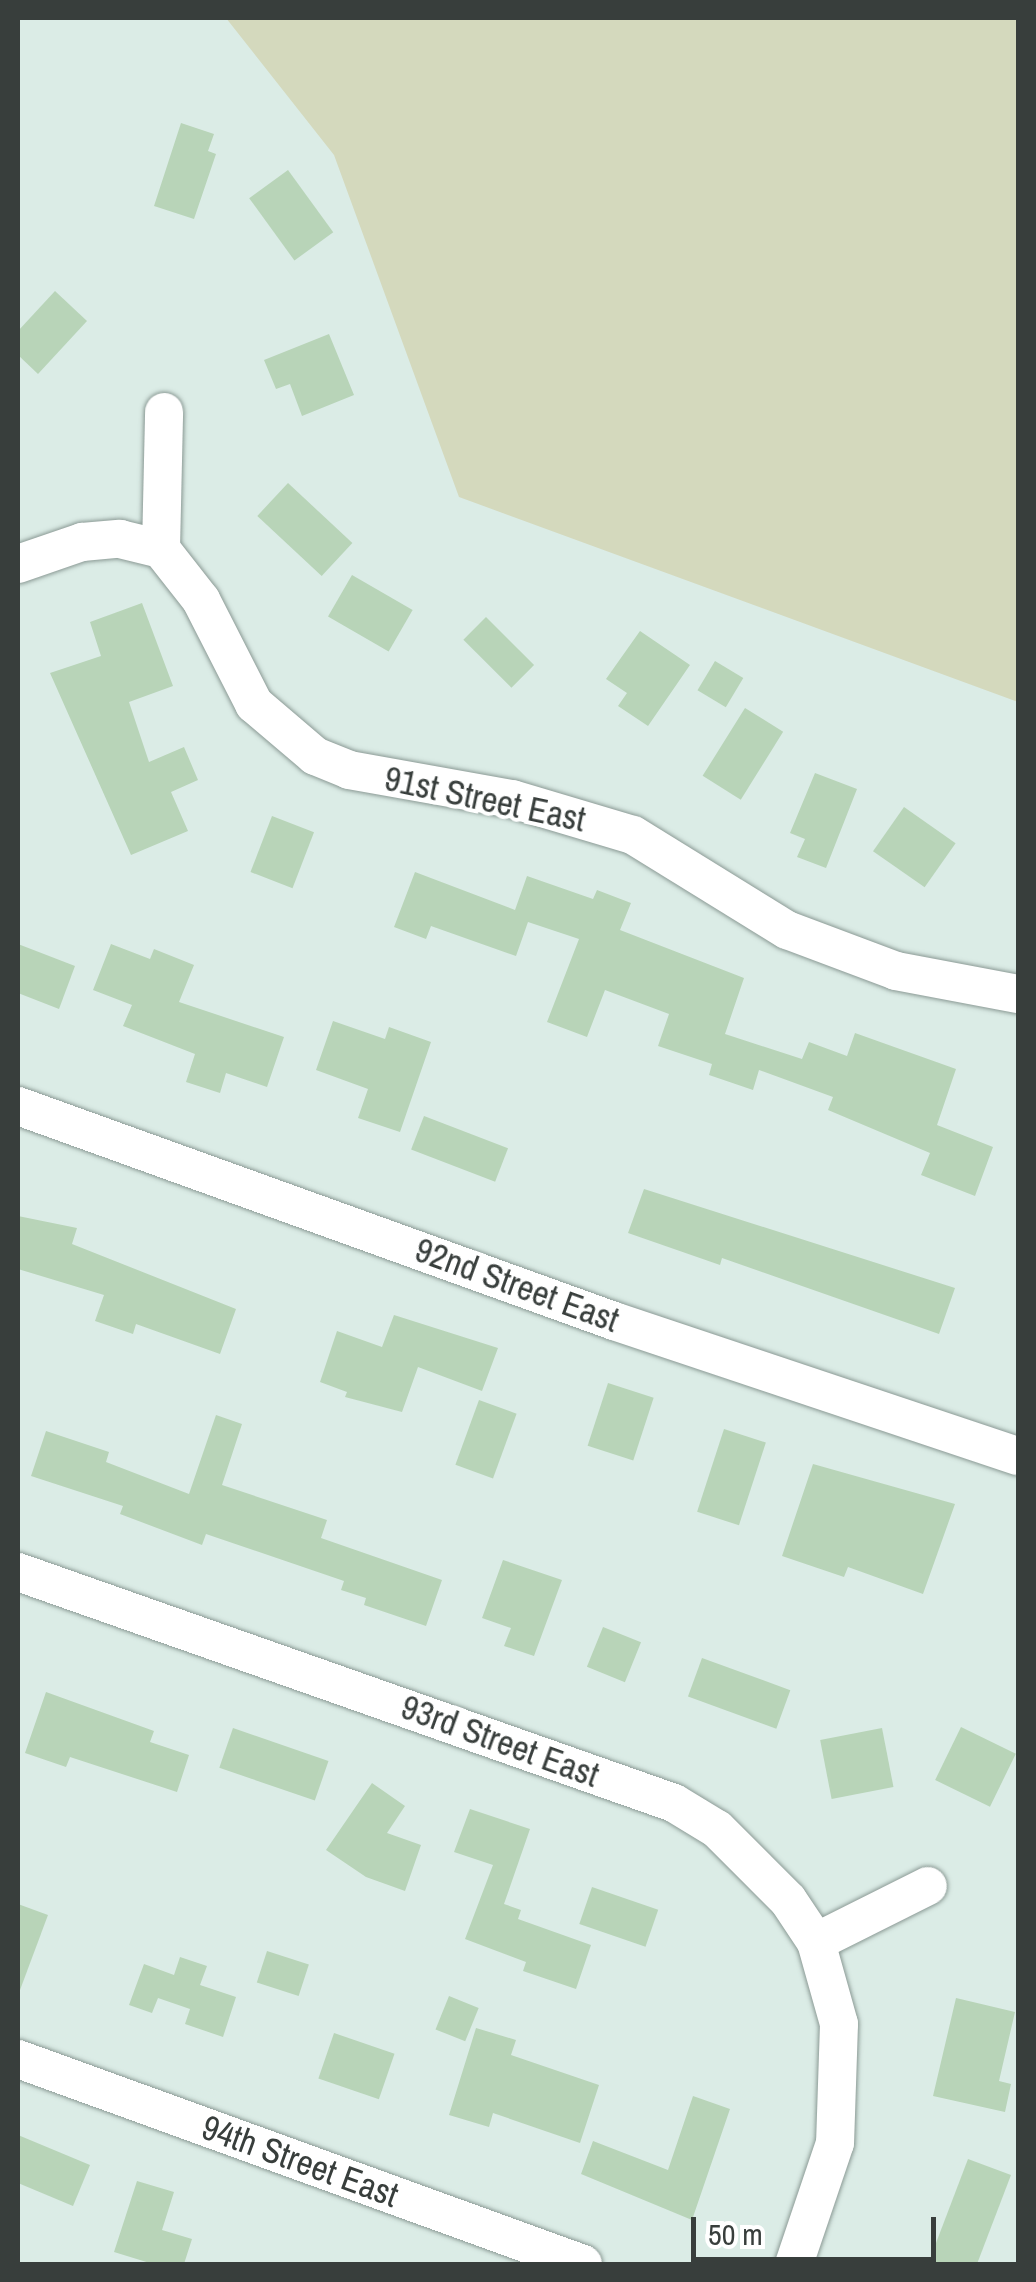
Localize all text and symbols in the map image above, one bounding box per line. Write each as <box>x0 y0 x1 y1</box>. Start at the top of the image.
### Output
street label: 91st Street East <box>381 757 589 841</box>
street label: 92nd Street East <box>409 1229 625 1341</box>
street label: 93rd Street East <box>395 1686 605 1796</box>
street label: 94th Street East <box>196 2106 404 2216</box>
scale bar <box>696 2197 941 2259</box>
text: 50 m <box>708 2214 763 2254</box>

